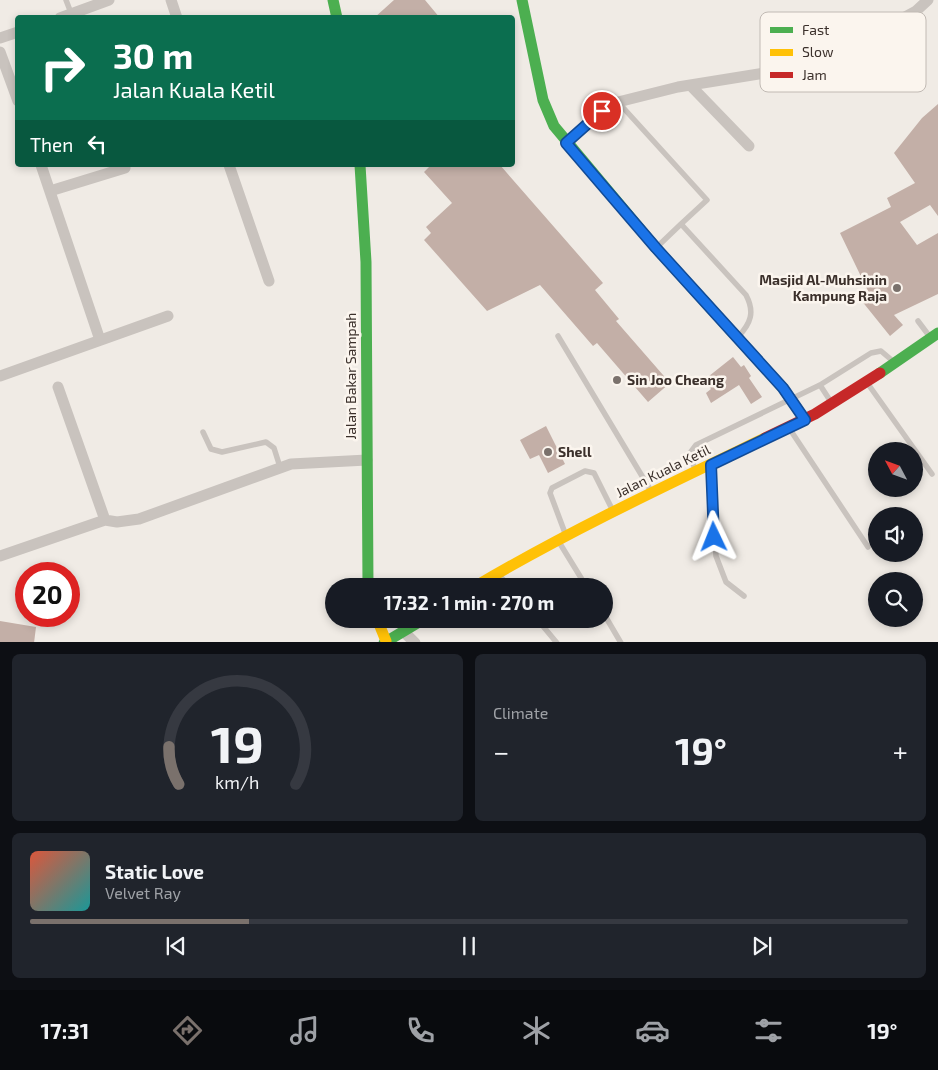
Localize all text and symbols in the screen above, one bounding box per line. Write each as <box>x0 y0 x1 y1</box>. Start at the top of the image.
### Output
legend <box>760 12 926 92</box>
text: Fast <box>802 21 829 38</box>
text: 30 m <box>113 34 193 76</box>
icon: right <box>30 35 95 100</box>
text: Slow <box>802 43 834 60</box>
text: Jam <box>802 66 827 83</box>
text: Jalan Kuala Ketil <box>113 76 275 102</box>
pin <box>581 90 623 132</box>
icon: arrive <box>588 97 616 125</box>
icon: left <box>83 130 111 158</box>
text: Then <box>30 133 73 156</box>
place label: Masjid Al-Muhsinin Kampung Raja <box>759 271 887 304</box>
marker: Masjid Al-Muhsinin Kampung Raja <box>891 282 903 294</box>
street label: Jalan Bakar Sampah <box>342 313 359 439</box>
place label: Sin Joo Cheang <box>627 371 724 388</box>
marker: Sin Joo Cheang <box>611 374 623 386</box>
street label: Jalan Kuala Ketil <box>613 440 714 501</box>
north arrow <box>868 442 922 498</box>
map controls <box>868 442 923 627</box>
place label: Shell <box>558 443 592 460</box>
marker: Shell <box>542 446 554 458</box>
button: sound <box>868 507 923 562</box>
position arrow <box>687 510 739 562</box>
speed limit sign: 20 <box>15 562 80 627</box>
button: search <box>868 572 923 627</box>
text: 17:32 · 1 min · 270 m <box>384 591 554 614</box>
text: Climate <box>493 703 548 722</box>
text: 19 <box>211 711 264 773</box>
text: 19° <box>675 727 727 773</box>
text: − <box>493 734 509 768</box>
text: + <box>893 734 908 768</box>
text: km/h <box>215 771 260 793</box>
text: Static Love <box>105 860 204 883</box>
text: Velvet Ray <box>105 883 181 902</box>
icon: previous <box>162 932 190 960</box>
icon: pause <box>455 932 483 960</box>
icon: next <box>748 932 776 960</box>
icon: directions <box>170 1013 205 1048</box>
icon: music <box>287 1013 322 1048</box>
icon: phone <box>403 1013 438 1048</box>
icon: climate <box>519 1013 554 1048</box>
icon: car <box>635 1013 670 1048</box>
icon: filters <box>751 1013 786 1048</box>
text: 17:31 <box>41 1017 89 1043</box>
text: 19° <box>867 1017 897 1043</box>

